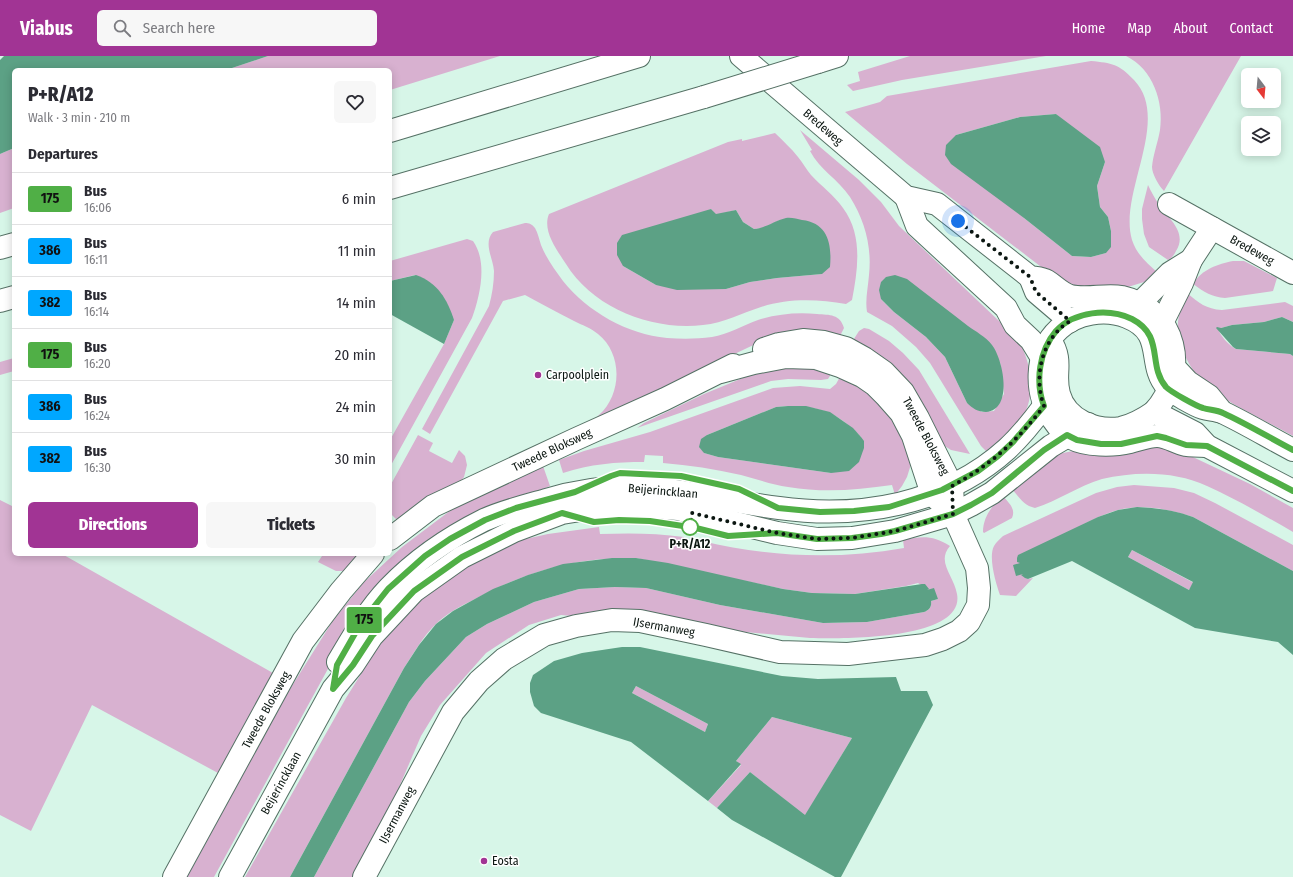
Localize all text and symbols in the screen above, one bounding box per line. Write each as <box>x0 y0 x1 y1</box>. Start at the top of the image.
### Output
search box <box>97 10 377 46</box>
text: Viabus <box>20 17 73 40</box>
icon: search <box>111 17 133 39</box>
text: Search here <box>143 19 215 37</box>
text: Home <box>1072 20 1105 37</box>
text: Map <box>1127 20 1151 37</box>
text: About <box>1173 20 1208 37</box>
text: Contact <box>1230 20 1273 37</box>
north arrow <box>1241 68 1281 108</box>
map controls <box>1241 68 1281 156</box>
button: heart <box>334 81 376 123</box>
text: P+R/A12 <box>28 83 94 106</box>
street label: Bredeweg <box>800 106 846 148</box>
text: Walk · 3 min · 210 m <box>28 110 130 125</box>
button: layers <box>1241 116 1281 156</box>
text: Departures <box>28 145 98 163</box>
text: Bus <box>84 182 107 200</box>
text: 175 <box>41 190 59 207</box>
text: 6 min <box>342 190 376 208</box>
text: 16:06 <box>84 200 112 215</box>
your location <box>948 211 968 231</box>
street label: Bredeweg <box>1228 232 1277 268</box>
text: Bus <box>84 234 107 252</box>
text: 386 <box>39 242 61 259</box>
text: 11 min <box>338 242 376 260</box>
text: 16:11 <box>84 252 108 267</box>
text: Bus <box>84 286 107 304</box>
text: 382 <box>40 294 60 311</box>
text: 14 min <box>336 294 376 312</box>
text: 16:14 <box>84 304 109 319</box>
text: Bus <box>84 338 107 356</box>
text: 175 <box>41 346 59 363</box>
text: 20 min <box>335 346 376 364</box>
text: 16:20 <box>84 356 111 371</box>
place label: Carpoolplein <box>546 368 609 382</box>
marker: Carpoolplein <box>533 370 543 380</box>
text: Bus <box>84 390 107 408</box>
street label: Tweede Bloksweg <box>900 395 953 478</box>
text: 386 <box>39 398 61 415</box>
text: 24 min <box>336 398 376 416</box>
text: 16:24 <box>84 408 110 423</box>
street label: Tweede Bloksweg <box>510 425 594 475</box>
text: Bus <box>84 442 107 460</box>
text: 382 <box>40 450 60 467</box>
text: 30 min <box>335 450 376 468</box>
text: 16:30 <box>84 460 111 475</box>
street label: Beijerincklaan <box>628 481 698 501</box>
button: Directions <box>28 502 198 548</box>
button: Tickets <box>206 502 376 548</box>
marker: P+R/A12 <box>681 518 699 536</box>
place label: P+R/A12 <box>670 537 711 551</box>
line badge: 175 <box>341 607 387 633</box>
text: 175 <box>355 611 373 628</box>
street label: IJsermanweg <box>632 615 696 639</box>
street label: Tweede Bloksweg <box>239 669 293 751</box>
street label: Beijerincklaan <box>258 749 304 817</box>
street label: IJsermanweg <box>376 784 418 846</box>
place label: Eosta <box>492 854 519 868</box>
marker: Eosta <box>479 856 489 866</box>

